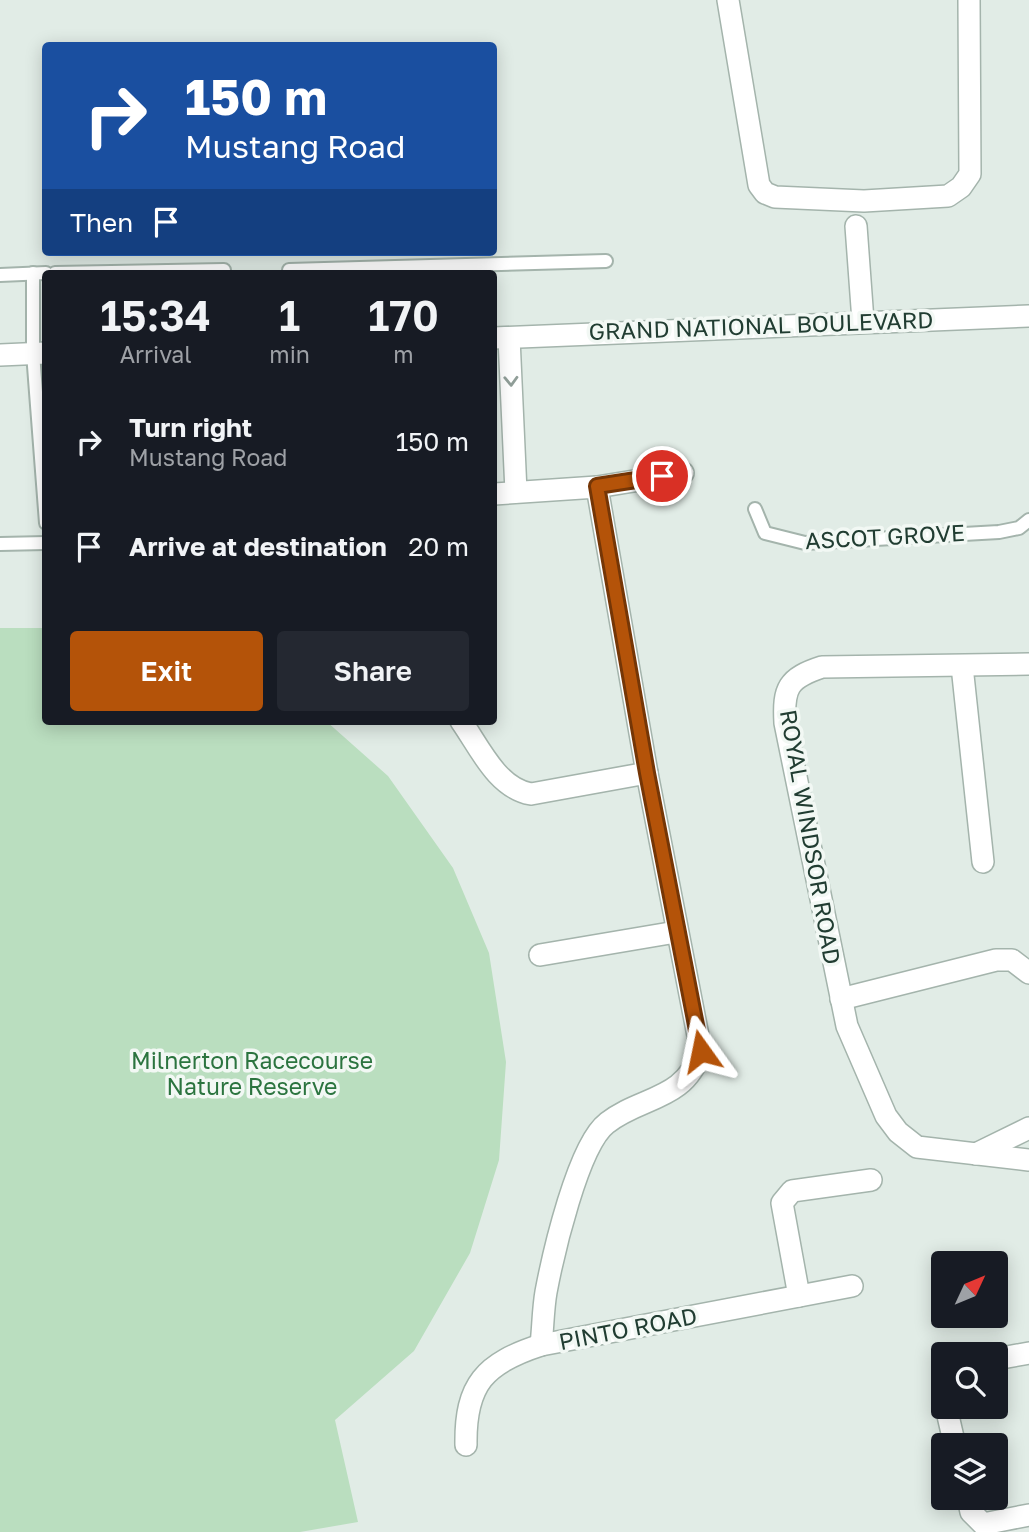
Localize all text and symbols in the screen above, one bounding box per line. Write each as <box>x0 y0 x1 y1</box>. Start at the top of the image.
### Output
text: 150 m <box>185 67 327 126</box>
icon: right <box>70 70 161 161</box>
text: Mustang Road <box>185 127 405 165</box>
icon: arrive <box>147 203 185 241</box>
text: Then <box>70 207 133 238</box>
text: 15:34 <box>100 290 211 340</box>
text: 1 <box>279 290 300 340</box>
text: 170 <box>368 290 439 340</box>
street label: GRAND NATIONAL BOULEVARD <box>588 305 934 345</box>
text: Arrival <box>120 340 192 368</box>
text: min <box>269 340 310 368</box>
text: m <box>393 340 414 368</box>
one-way arrow <box>503 375 518 386</box>
text: Turn right <box>129 412 252 443</box>
icon: right <box>70 423 108 461</box>
text: 150 m <box>396 426 469 457</box>
text: Mustang Road <box>129 443 287 471</box>
pin <box>632 446 692 506</box>
icon: arrive <box>643 457 681 495</box>
street label: ASCOT GROVE <box>804 518 966 554</box>
icon: arrive <box>70 528 108 566</box>
text: Arrive at destination <box>129 531 387 562</box>
text: 20 m <box>408 531 469 562</box>
button: Exit <box>70 631 263 711</box>
button: Share <box>277 631 469 711</box>
street label: ROYAL WINDSOR ROAD <box>775 707 847 966</box>
position arrow <box>664 1014 738 1088</box>
park label: Milnerton Racecourse Nature Reserve <box>131 1046 373 1100</box>
north arrow <box>931 1251 1008 1328</box>
map controls <box>931 1251 1008 1510</box>
street label: PINTO ROAD <box>556 1301 699 1355</box>
button: search <box>931 1342 1008 1419</box>
button: layers <box>931 1433 1008 1510</box>

